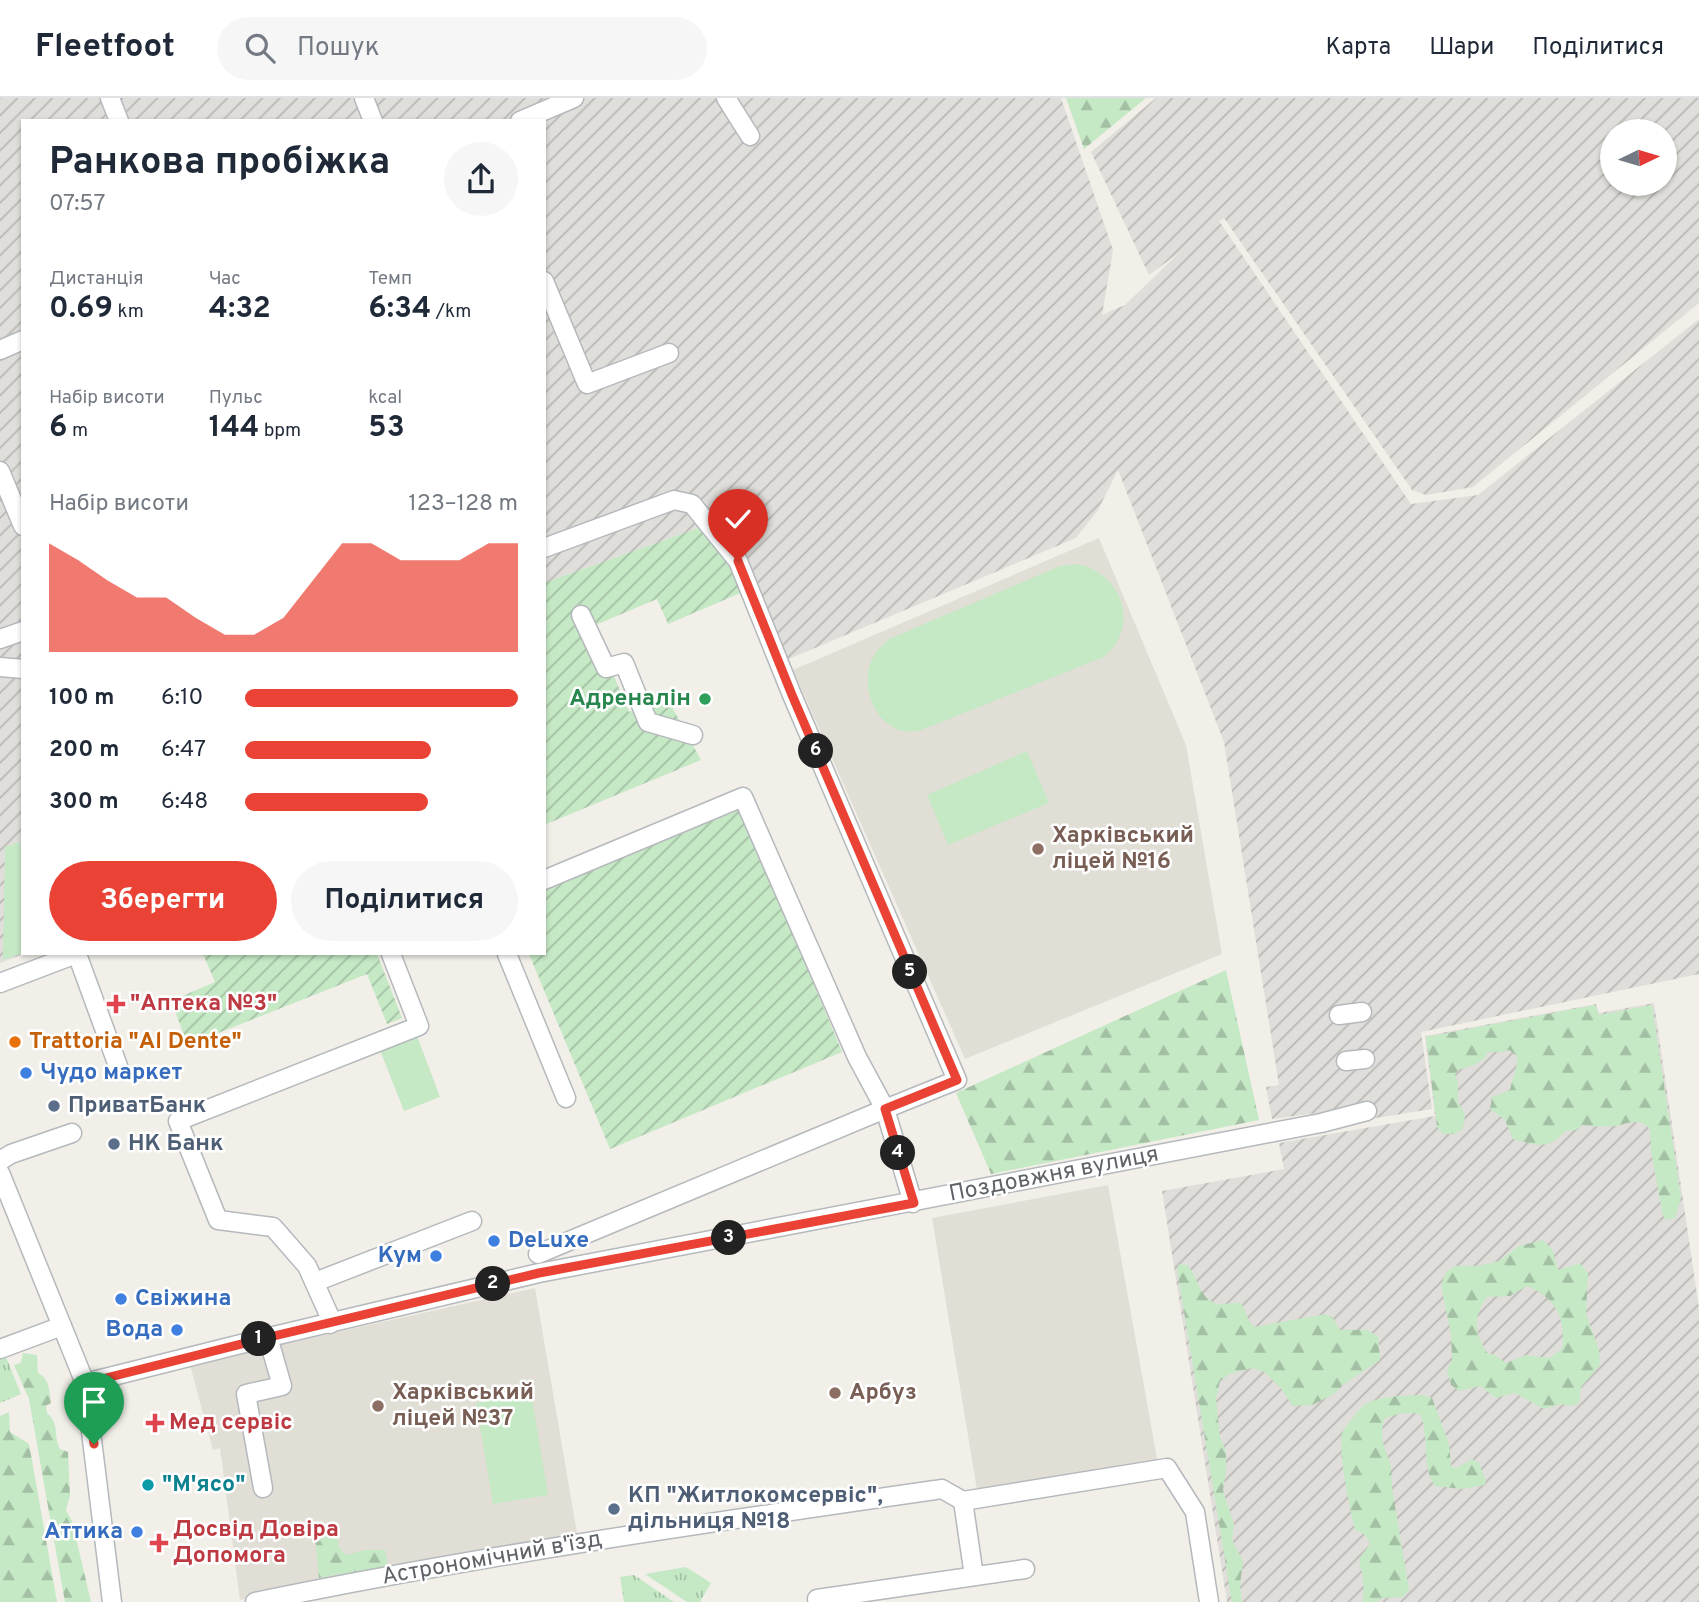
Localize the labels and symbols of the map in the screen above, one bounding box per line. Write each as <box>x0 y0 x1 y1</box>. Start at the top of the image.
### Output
north arrow <box>1600 119 1676 196</box>
pin <box>708 489 768 561</box>
place label: Адреналін <box>569 685 691 714</box>
marker: Адреналін <box>697 691 713 707</box>
pin: 6 <box>798 734 834 768</box>
place label: Харківський ліцей №16 <box>1052 822 1194 877</box>
marker: Харківський ліцей №16 <box>1030 841 1046 857</box>
pin: 5 <box>892 954 928 990</box>
place label: "Аптека №3" <box>130 990 277 1019</box>
marker: "Аптека №3" <box>108 996 124 1012</box>
place label: Trattoria "Al Dente" <box>29 1028 242 1057</box>
marker: Trattoria "Al Dente" <box>7 1034 23 1050</box>
place label: Чудо маркет <box>40 1059 182 1088</box>
marker: Чудо маркет <box>18 1065 34 1081</box>
place label: ПриватБанк <box>68 1092 206 1121</box>
marker: ПриватБанк <box>46 1098 62 1114</box>
place label: НК Банк <box>128 1130 224 1159</box>
marker: НК Банк <box>106 1136 122 1152</box>
pin: 4 <box>880 1136 916 1170</box>
street label: Поздовжня вулиця <box>947 1140 1161 1210</box>
pin: 3 <box>712 1220 746 1256</box>
place label: DeLuxe <box>508 1227 589 1256</box>
marker: DeLuxe <box>486 1233 502 1249</box>
place label: Кум <box>378 1242 422 1271</box>
marker: Кум <box>428 1248 444 1264</box>
pin: 2 <box>476 1266 510 1302</box>
place label: Свіжина <box>135 1285 231 1314</box>
marker: Свіжина <box>113 1291 129 1307</box>
place label: Вода <box>106 1316 163 1345</box>
marker: Вода <box>169 1322 185 1338</box>
pin: 1 <box>242 1322 276 1356</box>
pin <box>64 1372 124 1444</box>
place label: Харківський ліцей №37 <box>392 1379 534 1434</box>
place label: Арбуз <box>849 1379 917 1408</box>
marker: Арбуз <box>827 1385 843 1401</box>
marker: Харківський ліцей №37 <box>370 1398 386 1414</box>
place label: Мед сервіс <box>169 1409 293 1438</box>
marker: Мед сервіс <box>147 1415 163 1431</box>
place label: "М'ясо" <box>162 1471 245 1500</box>
marker: "М'ясо" <box>140 1477 156 1493</box>
place label: КП "Житлокомсервіс", дільниця №18 <box>628 1482 883 1537</box>
marker: КП "Житлокомсервіс", дільниця №18 <box>606 1501 622 1517</box>
place label: Досвід Довіра Допомога <box>173 1516 339 1571</box>
place label: Аттика <box>44 1518 123 1547</box>
marker: Аттика <box>129 1524 145 1540</box>
street label: Астрономічний в'їзд <box>380 1525 604 1593</box>
marker: Досвід Довіра Допомога <box>151 1535 167 1551</box>

